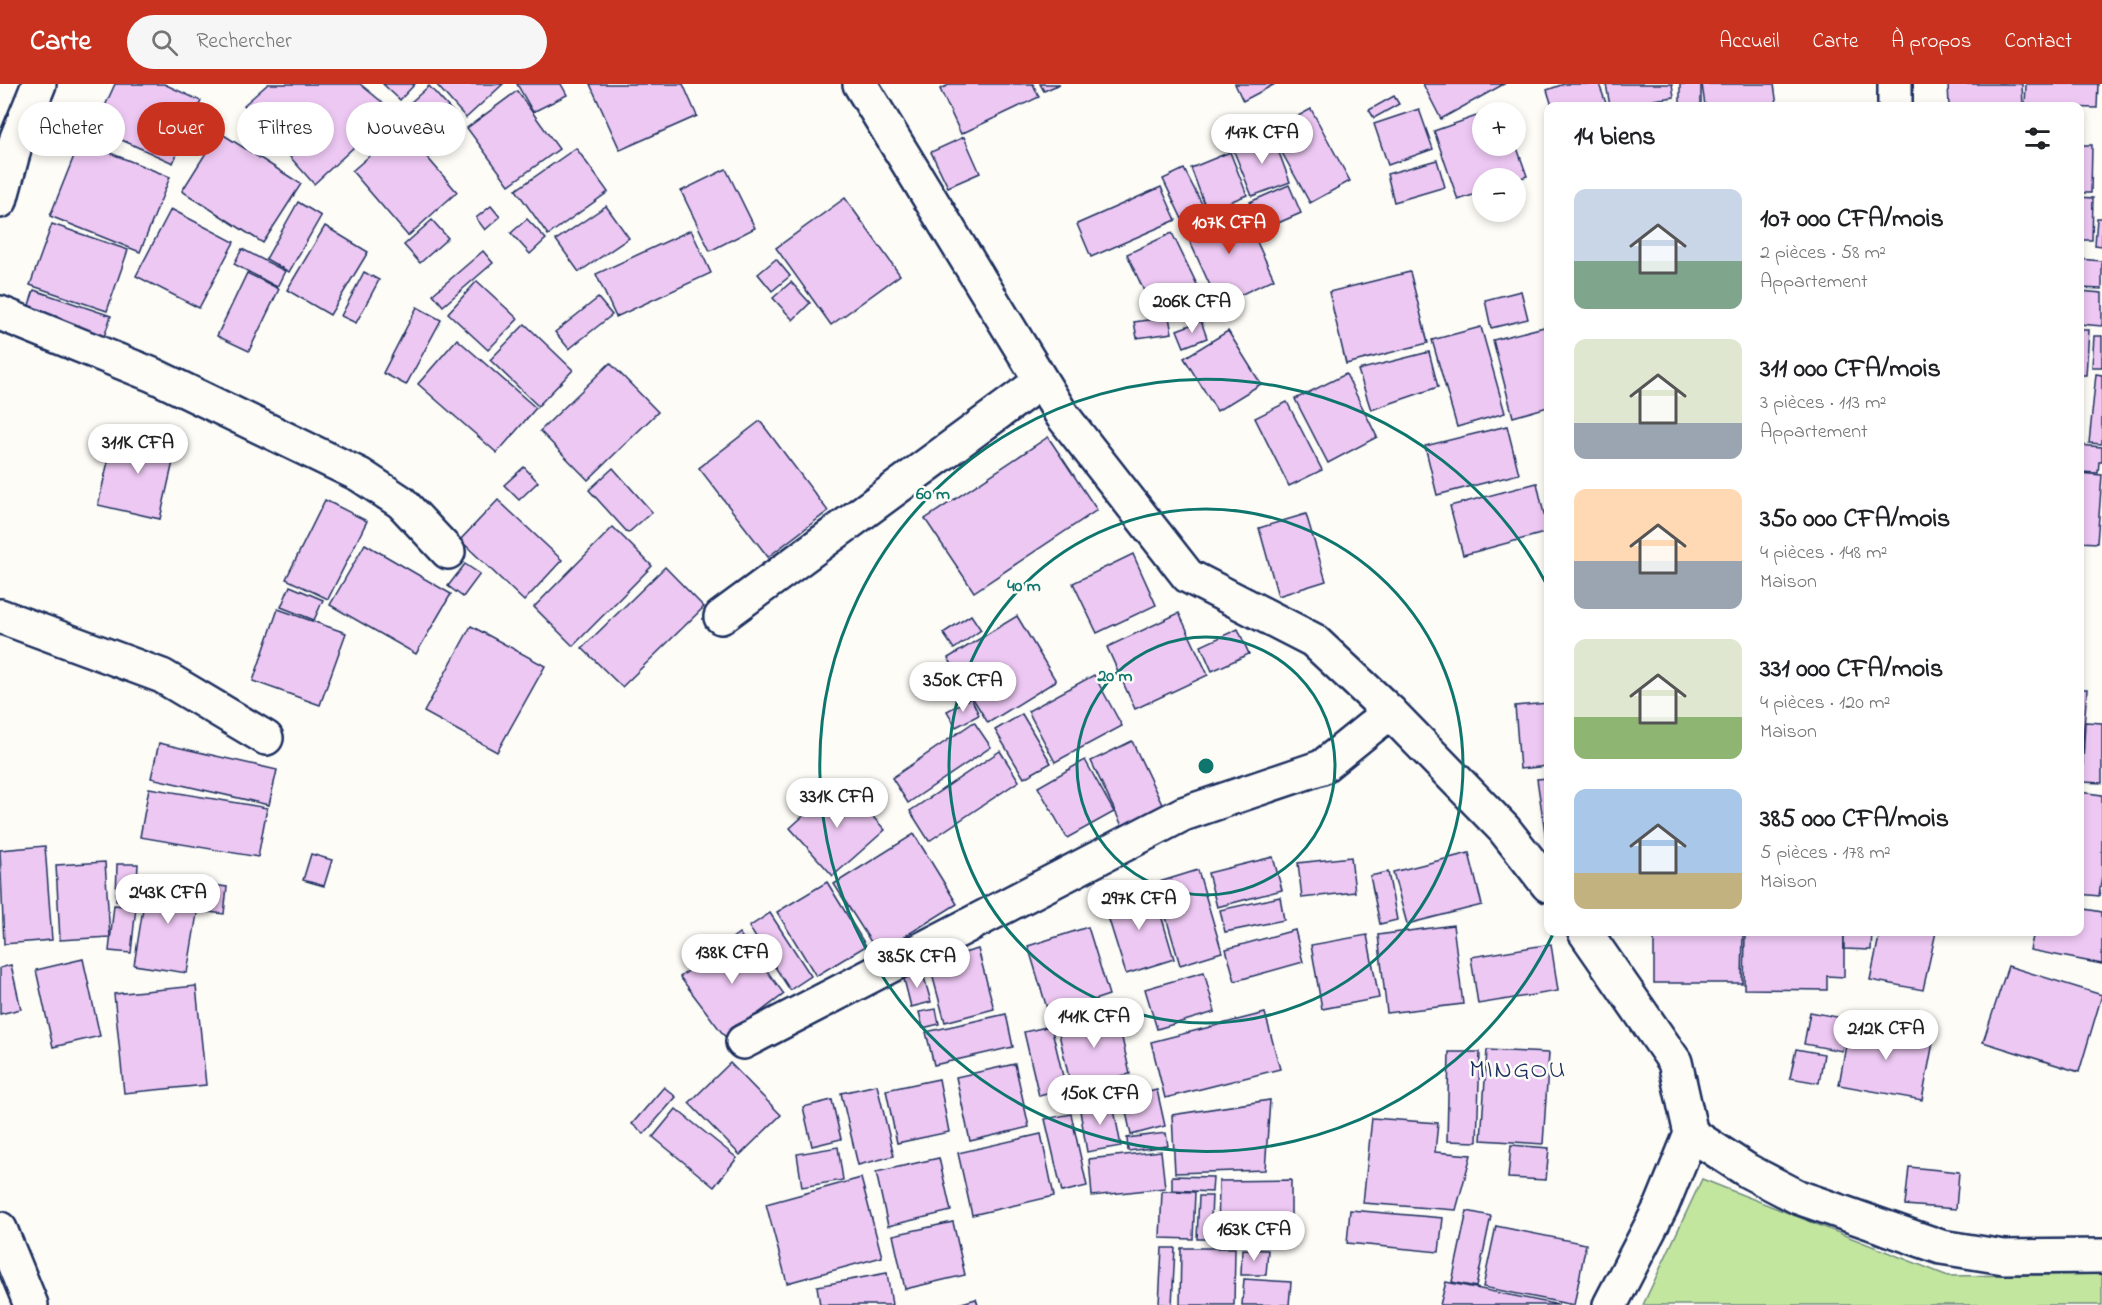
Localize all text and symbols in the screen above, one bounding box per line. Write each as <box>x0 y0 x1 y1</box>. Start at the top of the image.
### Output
search box <box>127 15 547 69</box>
text: Carte <box>30 22 91 63</box>
icon: search <box>148 26 181 59</box>
text: Rechercher <box>196 26 292 58</box>
text: Accueil <box>1719 27 1780 57</box>
text: Carte <box>1813 27 1858 57</box>
text: À propos <box>1891 27 1971 57</box>
text: Contact <box>2004 27 2072 57</box>
chip: Acheter <box>18 102 125 156</box>
chip: Louer <box>137 102 225 156</box>
chip: Filtres <box>237 102 334 156</box>
chip: Nouveau <box>346 102 466 156</box>
map controls <box>1472 102 1526 222</box>
button: + <box>1472 102 1526 156</box>
pin: 147K CFA <box>1200 114 1324 165</box>
text: 147K CFA <box>1225 119 1299 148</box>
text: 14 biens <box>1574 119 1656 157</box>
icon: filters <box>2021 122 2054 155</box>
button: − <box>1472 168 1526 222</box>
text: 107 000 CFA/mois <box>1760 201 1944 239</box>
pin: 107K CFA <box>1167 204 1291 255</box>
text: 107K CFA <box>1192 209 1266 238</box>
icon: home <box>1622 213 1694 285</box>
text: 2 pièces · 58 m² <box>1760 239 1886 268</box>
text: Appartement <box>1760 268 1868 297</box>
pin: 206K CFA <box>1130 283 1254 334</box>
text: 206K CFA <box>1153 288 1231 317</box>
text: 311 000 CFA/mois <box>1760 351 1941 389</box>
icon: home <box>1622 363 1694 435</box>
text: 3 pièces · 113 m² <box>1760 389 1886 418</box>
text: Appartement <box>1760 418 1868 447</box>
pin: 311K CFA <box>76 424 200 475</box>
text: 311K CFA <box>102 429 174 458</box>
text: 60 m <box>916 482 950 508</box>
text: 350 000 CFA/mois <box>1760 501 1950 539</box>
icon: home <box>1622 513 1694 585</box>
text: 4 pièces · 148 m² <box>1760 539 1888 568</box>
text: Maison <box>1760 568 1817 597</box>
text: 40 m <box>1007 574 1041 600</box>
text: 331 000 CFA/mois <box>1760 651 1943 689</box>
pin: 350K CFA <box>901 662 1025 713</box>
icon: home <box>1622 663 1694 735</box>
text: 20 m <box>1096 664 1133 690</box>
text: 350K CFA <box>923 667 1003 696</box>
text: 4 pièces · 120 m² <box>1760 689 1890 718</box>
text: Maison <box>1760 718 1817 747</box>
centre of rings <box>1196 756 1216 776</box>
pin: 331K CFA <box>775 778 899 829</box>
text: 331K CFA <box>800 783 874 812</box>
text: 385 000 CFA/mois <box>1760 801 1949 839</box>
icon: home <box>1622 813 1694 885</box>
text: 5 pièces · 178 m² <box>1760 839 1891 868</box>
text: Maison <box>1760 868 1817 897</box>
pin: 243K CFA <box>106 874 230 925</box>
text: 243K CFA <box>129 879 207 908</box>
pin: 297K CFA <box>1077 880 1201 931</box>
text: 297K CFA <box>1101 885 1177 914</box>
pin: 138K CFA <box>670 934 794 985</box>
pin: 385K CFA <box>855 938 979 989</box>
text: 138K CFA <box>695 939 769 968</box>
text: 385K CFA <box>878 943 956 972</box>
pin: 141K CFA <box>1032 998 1156 1049</box>
text: 141K CFA <box>1058 1003 1130 1032</box>
pin: 212K CFA <box>1824 1010 1948 1061</box>
text: 212K CFA <box>1847 1015 1925 1044</box>
district label: MINGOU <box>1469 1052 1567 1090</box>
pin: 150K CFA <box>1038 1075 1162 1126</box>
text: 150K CFA <box>1061 1080 1139 1109</box>
pin: 163K CFA <box>1192 1211 1316 1262</box>
text: 163K CFA <box>1217 1216 1291 1245</box>

